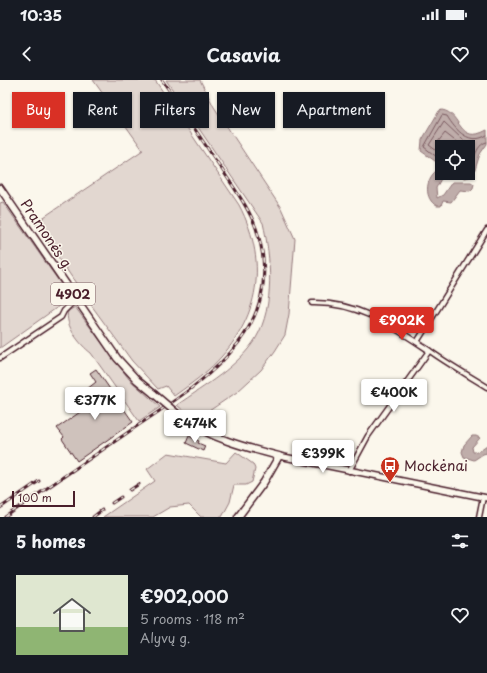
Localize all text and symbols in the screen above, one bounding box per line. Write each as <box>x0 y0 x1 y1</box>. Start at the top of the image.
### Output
text: 10:35 <box>20 3 62 26</box>
text: Casavia <box>207 41 280 68</box>
icon: back <box>16 43 38 65</box>
icon: heart <box>449 43 471 65</box>
chip: Buy <box>12 92 65 128</box>
chip: Rent <box>73 92 132 128</box>
chip: Filters <box>140 92 209 128</box>
chip: New <box>217 92 275 128</box>
chip: Apartment <box>283 92 385 128</box>
map controls <box>435 140 475 180</box>
button: locate <box>435 140 475 180</box>
street label: Pramonės g. <box>16 195 79 275</box>
road number: 4902 <box>51 283 95 305</box>
pin: €902K <box>374 307 430 341</box>
text: €902K <box>379 310 425 329</box>
pin: €400K <box>366 379 422 413</box>
text: €400K <box>370 382 418 401</box>
pin: €377K <box>67 387 123 421</box>
text: €377K <box>74 390 116 409</box>
pin: €474K <box>167 410 223 444</box>
text: €474K <box>173 413 217 432</box>
pin: €399K <box>295 440 351 474</box>
text: €399K <box>301 443 345 462</box>
bus stop icon: Mockėnai <box>379 455 401 483</box>
place label: Mockėnai <box>404 455 468 476</box>
scale bar <box>12 489 75 508</box>
text: 100 m <box>18 489 52 506</box>
text: 5 homes <box>16 528 86 554</box>
icon: filters <box>449 530 471 552</box>
text: €902,000 <box>140 583 229 609</box>
icon: home <box>48 591 96 639</box>
icon: heart <box>449 604 471 626</box>
text: 5 rooms · 118 m² <box>140 609 245 628</box>
text: Alyvų g. <box>140 628 190 647</box>

